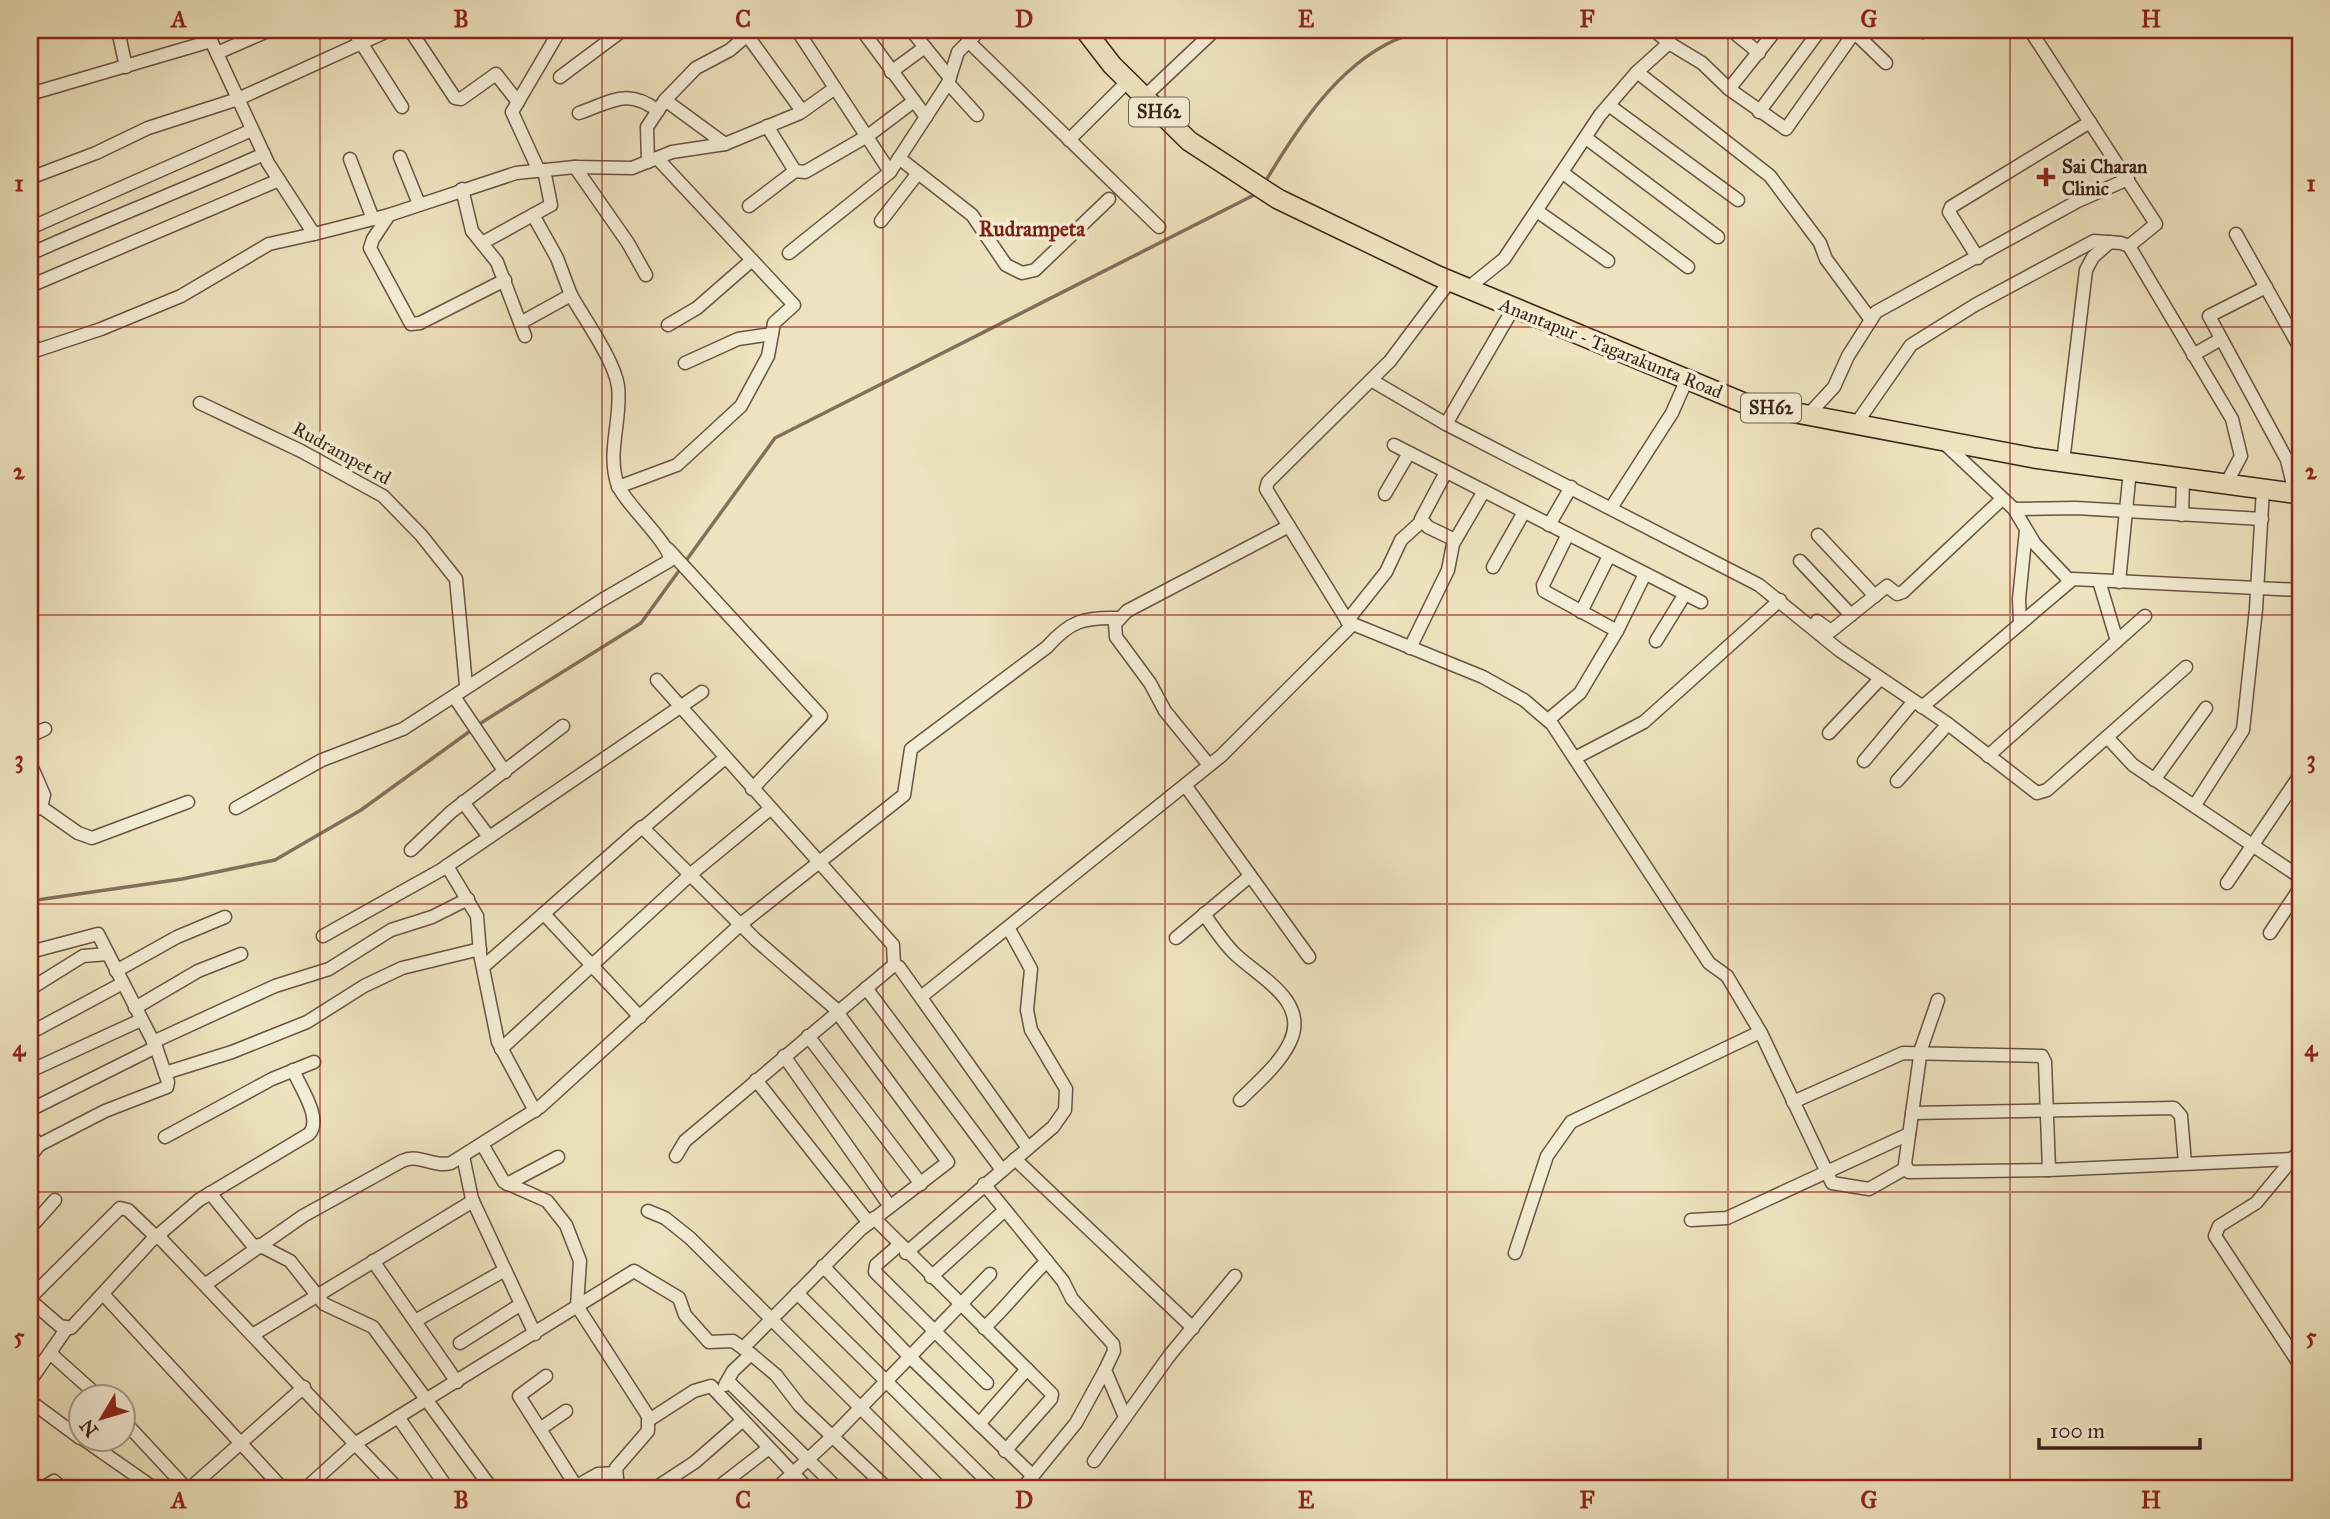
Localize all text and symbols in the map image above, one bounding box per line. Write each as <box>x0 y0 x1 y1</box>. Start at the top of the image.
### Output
text: A <box>169 5 187 33</box>
text: B <box>453 5 469 33</box>
text: C <box>735 5 751 33</box>
text: D <box>1015 5 1033 33</box>
text: E <box>1298 5 1315 33</box>
text: F <box>1579 5 1595 33</box>
text: G <box>1861 5 1878 33</box>
text: H <box>2141 5 2161 33</box>
road number: SH62 <box>1129 98 1189 127</box>
place label: Sai Charan Clinic <box>2062 155 2148 200</box>
marker: Sai Charan Clinic <box>2036 167 2056 187</box>
text: 1 <box>14 169 24 197</box>
text: 1 <box>2306 169 2316 197</box>
district label: Rudrampeta <box>979 216 1086 242</box>
street label: Anantapur - Tagarakunta Road <box>1494 292 1727 405</box>
road number: SH62 <box>1741 394 1801 422</box>
street label: Rudrampet rd <box>289 417 396 490</box>
text: 2 <box>13 457 25 485</box>
text: 2 <box>2305 457 2317 485</box>
text: 3 <box>14 745 24 774</box>
text: 3 <box>2306 745 2316 774</box>
text: 4 <box>13 1034 27 1062</box>
text: 4 <box>2305 1034 2319 1062</box>
text: 5 <box>14 1322 25 1350</box>
text: 5 <box>2306 1322 2317 1350</box>
north arrow <box>66 1382 136 1452</box>
scale bar <box>2039 1407 2200 1451</box>
text: N <box>75 1415 103 1442</box>
text: 100 m <box>2050 1418 2105 1444</box>
text: A <box>169 1486 187 1514</box>
text: B <box>453 1486 469 1514</box>
text: C <box>735 1486 751 1514</box>
text: D <box>1015 1486 1033 1514</box>
text: E <box>1298 1486 1315 1514</box>
text: F <box>1579 1486 1595 1514</box>
text: G <box>1861 1486 1878 1514</box>
text: H <box>2141 1486 2161 1514</box>

